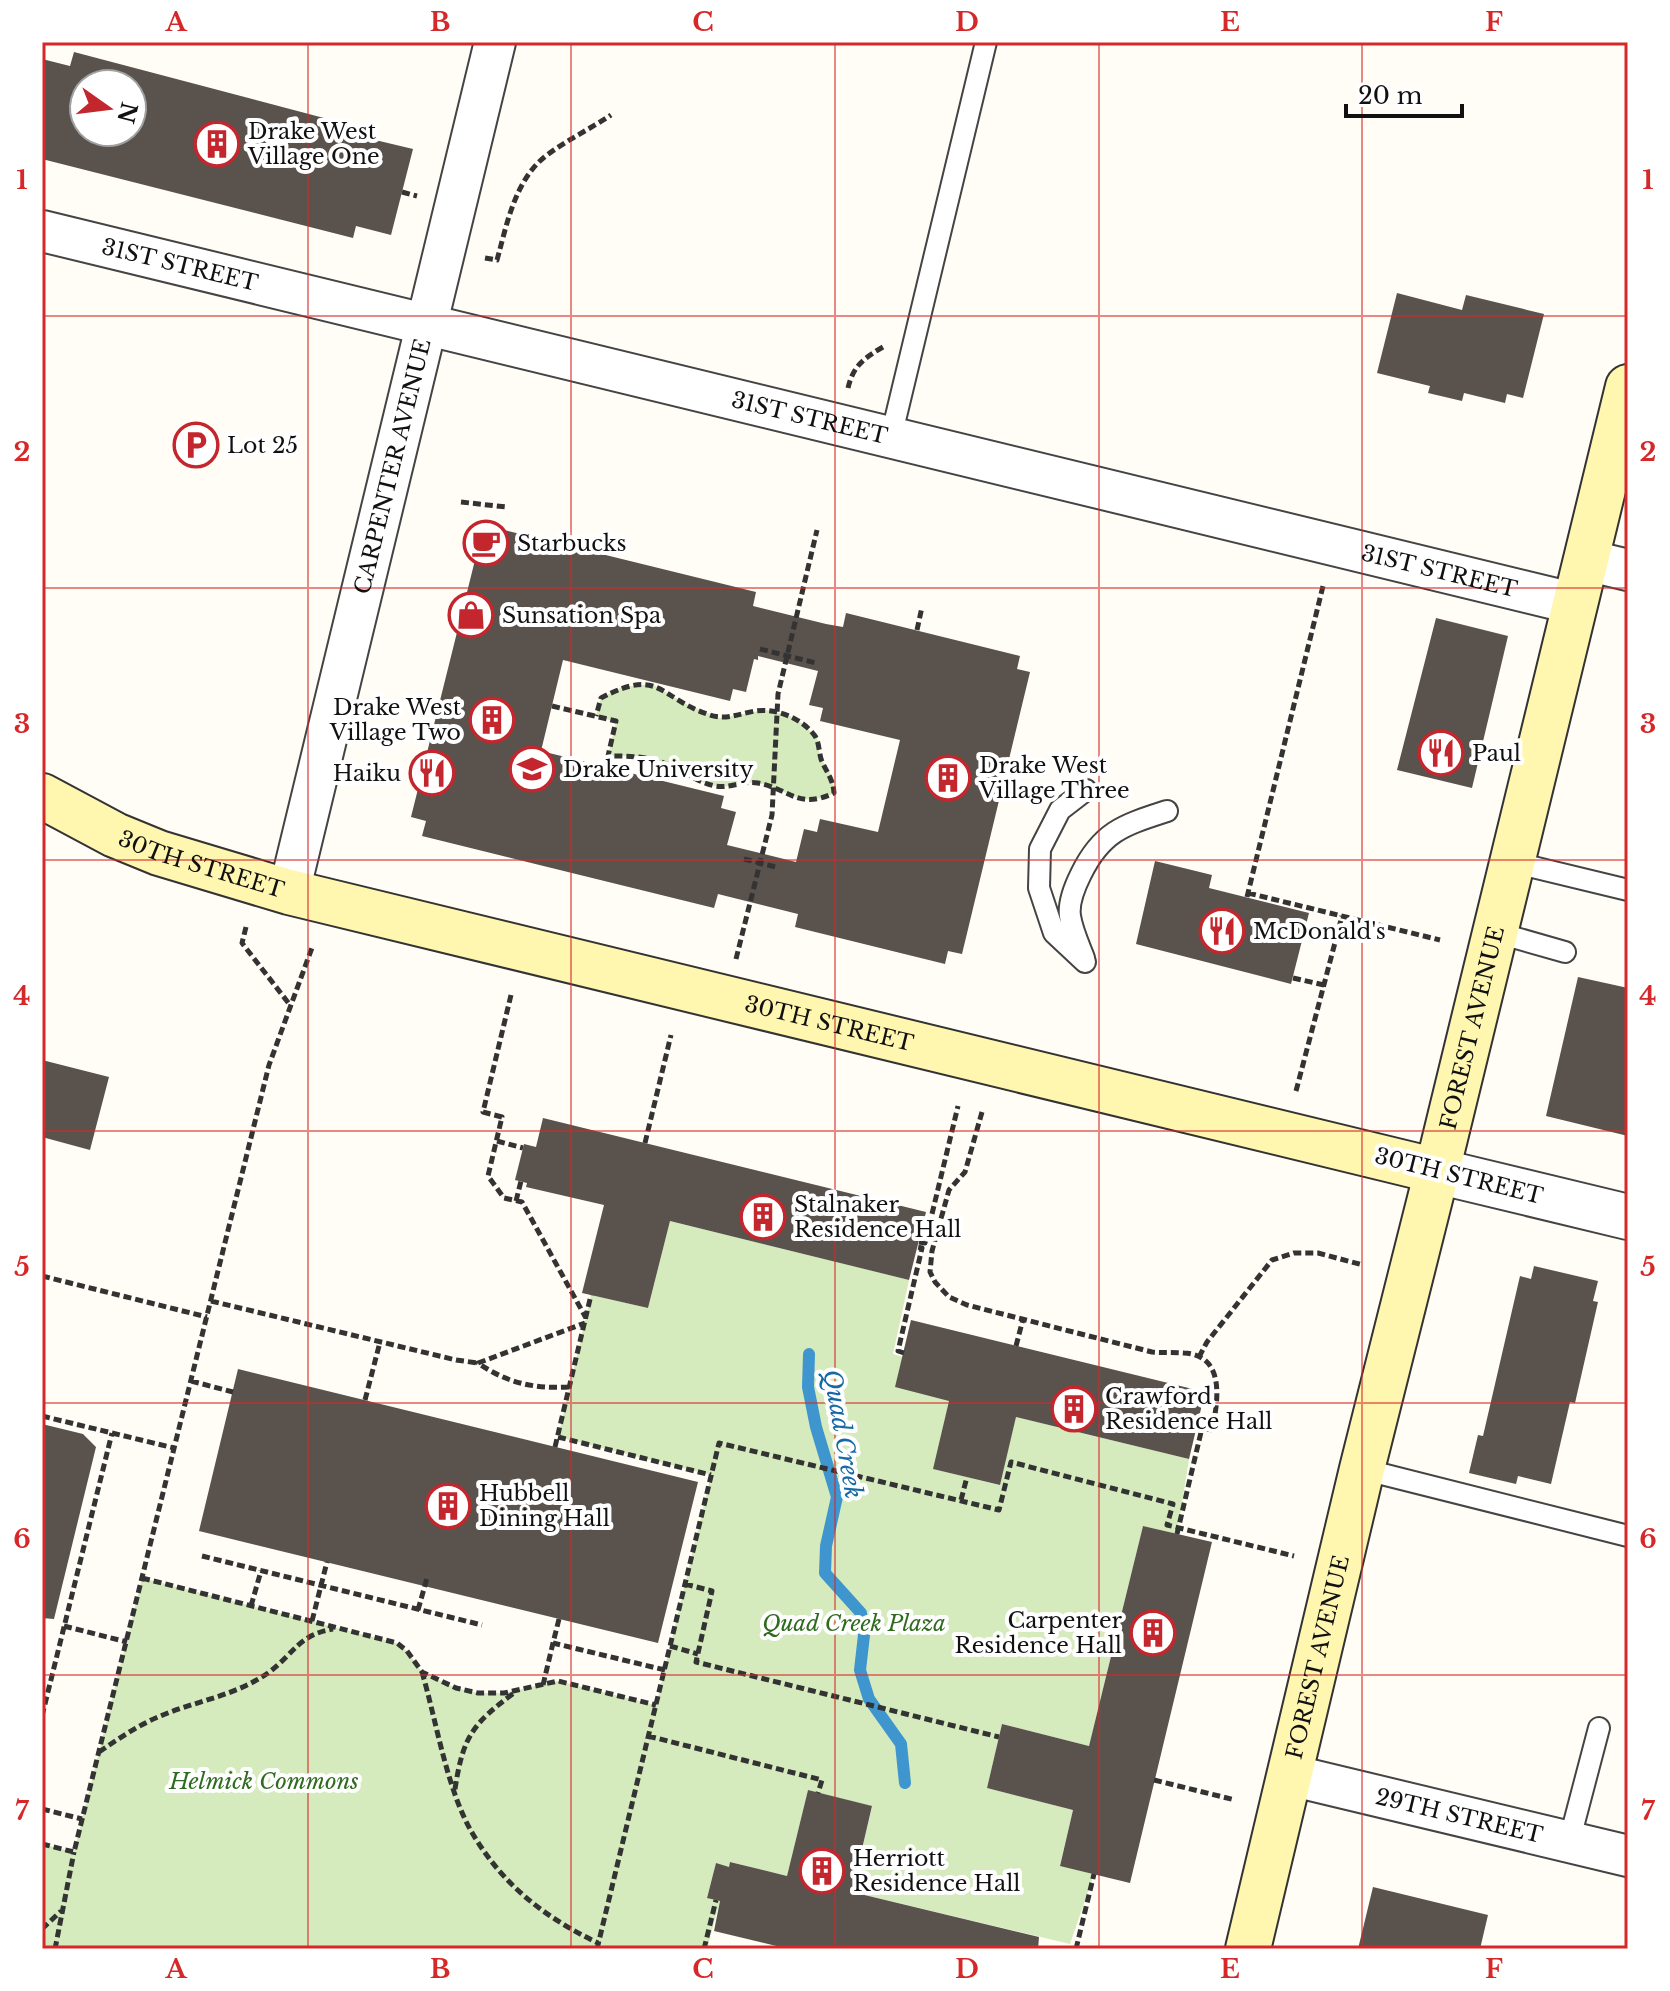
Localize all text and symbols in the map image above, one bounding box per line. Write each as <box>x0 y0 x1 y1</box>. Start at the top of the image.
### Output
text: A <box>164 6 187 38</box>
text: B <box>430 6 450 38</box>
text: C <box>692 6 714 38</box>
text: D <box>955 6 979 38</box>
text: E <box>1220 6 1240 38</box>
text: F <box>1485 6 1503 38</box>
north arrow <box>68 68 148 148</box>
scale bar <box>1346 68 1462 118</box>
text: 20 m <box>1358 81 1423 110</box>
text: N <box>111 99 143 126</box>
place label: Drake West Village One <box>247 118 380 170</box>
building icon: Drake West Village One <box>193 120 241 168</box>
text: 1 <box>16 164 28 196</box>
text: 1 <box>1642 164 1654 196</box>
street label: 31ST STREET <box>99 233 261 297</box>
street label: CARPENTER AVENUE <box>348 336 436 597</box>
street label: 31ST STREET <box>729 386 891 450</box>
parking icon: Lot 25 <box>172 421 220 469</box>
place label: Lot 25 <box>227 432 298 459</box>
text: 2 <box>14 436 30 468</box>
text: 2 <box>1640 436 1656 468</box>
cafe icon: Starbucks <box>462 519 510 567</box>
place label: Starbucks <box>517 530 627 557</box>
street label: 31ST STREET <box>1359 539 1520 603</box>
shop icon: Sunsation Spa <box>447 591 495 639</box>
place label: Sunsation Spa <box>502 602 662 629</box>
place label: Drake West Village Two <box>329 694 462 746</box>
building icon: Drake West Village Two <box>468 696 516 744</box>
text: 3 <box>14 708 30 740</box>
text: 3 <box>1640 708 1656 740</box>
restaurant icon: Paul <box>1417 729 1465 777</box>
place label: Paul <box>1472 740 1521 767</box>
school or university icon: Drake University <box>508 745 556 793</box>
restaurant icon: Haiku <box>408 749 456 797</box>
place label: Drake West Village Three <box>978 752 1130 804</box>
building icon: Drake West Village Three <box>924 754 972 802</box>
place label: Drake University <box>563 756 753 783</box>
place label: Haiku <box>333 760 401 787</box>
street label: 30TH STREET <box>115 824 288 903</box>
restaurant icon: McDonald's <box>1198 907 1246 955</box>
place label: McDonald's <box>1253 918 1386 945</box>
street label: FOREST AVENUE <box>1434 923 1510 1132</box>
text: 4 <box>13 980 31 1012</box>
text: 4 <box>1639 980 1657 1012</box>
street label: 30TH STREET <box>742 990 916 1057</box>
street label: 30TH STREET <box>1372 1142 1546 1210</box>
place label: Stalnaker Residence Hall <box>794 1191 961 1243</box>
building icon: Stalnaker Residence Hall <box>739 1193 787 1241</box>
text: 5 <box>14 1251 30 1283</box>
text: 5 <box>1640 1251 1656 1283</box>
water label: Quad Creek <box>817 1367 869 1501</box>
place label: Crawford Residence Hall <box>1105 1383 1272 1435</box>
building icon: Crawford Residence Hall <box>1050 1385 1098 1433</box>
place label: Hubbell Dining Hall <box>479 1480 610 1532</box>
building icon: Hubbell Dining Hall <box>424 1482 472 1530</box>
text: 6 <box>13 1523 31 1555</box>
text: 6 <box>1639 1523 1657 1555</box>
street label: FOREST AVENUE <box>1280 1553 1355 1762</box>
place label: Carpenter Residence Hall <box>955 1607 1122 1659</box>
building icon: Carpenter Residence Hall <box>1129 1609 1177 1657</box>
park label: Quad Creek Plaza <box>762 1610 946 1637</box>
park label: Helmick Commons <box>168 1768 359 1795</box>
street label: 29TH STREET <box>1373 1783 1546 1849</box>
text: 7 <box>15 1795 29 1827</box>
text: 7 <box>1641 1795 1655 1827</box>
place label: Herriott Residence Hall <box>853 1845 1020 1897</box>
building icon: Herriott Residence Hall <box>798 1847 846 1895</box>
text: A <box>164 1953 187 1985</box>
text: B <box>430 1953 450 1985</box>
text: C <box>692 1953 714 1985</box>
text: D <box>955 1953 979 1985</box>
text: E <box>1220 1953 1240 1985</box>
text: F <box>1485 1953 1503 1985</box>

